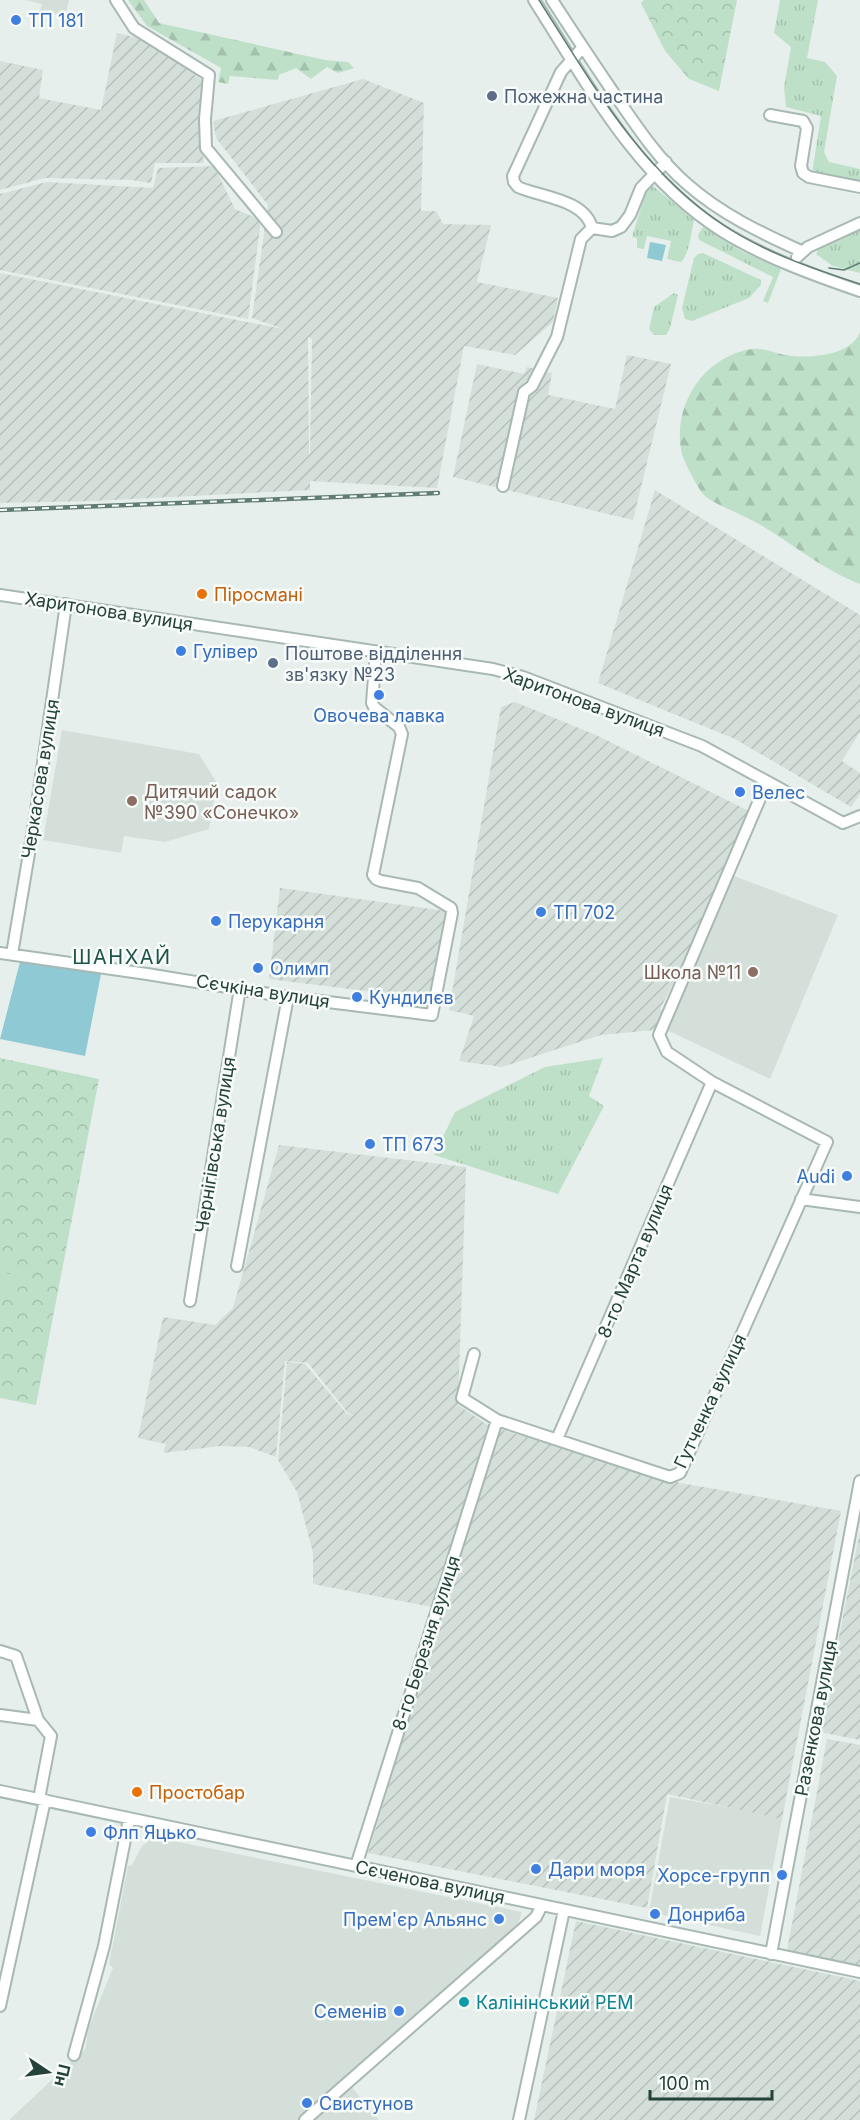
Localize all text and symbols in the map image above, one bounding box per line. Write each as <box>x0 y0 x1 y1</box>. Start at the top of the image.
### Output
place label: ТП 181 <box>28 10 84 31</box>
marker: ТП 181 <box>9 13 23 27</box>
place label: Пожежна частина <box>504 86 663 107</box>
marker: Пожежна частина <box>485 89 499 103</box>
place label: Піросмані <box>214 584 303 605</box>
street label: Харитонова вулиця <box>23 587 195 635</box>
marker: Піросмані <box>195 587 209 601</box>
place label: Гулівер <box>193 641 258 662</box>
place label: Поштове відділення зв'язку №23 <box>285 643 462 685</box>
marker: Гулівер <box>174 644 188 658</box>
marker: Поштове відділення зв'язку №23 <box>266 656 280 670</box>
street label: Харитонова вулиця <box>501 663 667 741</box>
marker: Овочева лавка <box>372 688 386 702</box>
street label: Черкасова вулиця <box>17 698 63 860</box>
place label: Овочева лавка <box>313 705 445 726</box>
place label: Дитячий садок №390 «Сонечко» <box>144 781 299 823</box>
place label: Велес <box>752 782 805 803</box>
marker: Велес <box>733 785 747 799</box>
marker: Дитячий садок №390 «Сонечко» <box>125 794 139 808</box>
place label: ТП 702 <box>553 902 615 923</box>
marker: ТП 702 <box>534 905 548 919</box>
place label: Перукарня <box>228 911 324 932</box>
marker: Перукарня <box>209 914 223 928</box>
district label: ШАНХАЙ <box>72 944 172 969</box>
place label: Олимп <box>270 958 329 979</box>
marker: Олимп <box>251 961 265 975</box>
place label: Школа №11 <box>644 962 741 983</box>
marker: Школа №11 <box>746 965 760 979</box>
street label: Сєчкіна вулиця <box>195 970 331 1012</box>
place label: Кундилєв <box>369 987 454 1008</box>
marker: Кундилєв <box>350 990 364 1004</box>
street label: Чернігівська вулиця <box>191 1055 239 1235</box>
place label: ТП 673 <box>382 1134 444 1155</box>
marker: ТП 673 <box>363 1137 377 1151</box>
place label: Audi <box>797 1166 835 1187</box>
marker: Audi <box>840 1169 854 1183</box>
street label: 8-го Марта вулиця <box>593 1181 677 1341</box>
street label: Гутченка вулиця <box>670 1331 750 1471</box>
street label: 8-го Березня вулиця <box>388 1553 464 1733</box>
street label: Разенкова вулиця <box>791 1638 841 1798</box>
place label: Простобар <box>149 1782 245 1803</box>
marker: Простобар <box>130 1785 144 1799</box>
place label: Флп Яцько <box>103 1822 196 1843</box>
marker: Флп Яцько <box>84 1825 98 1839</box>
street label: Сєченова вулиця <box>353 1856 507 1908</box>
place label: Дари моря <box>548 1859 645 1880</box>
marker: Дари моря <box>529 1862 543 1876</box>
place label: Хорсе-групп <box>657 1865 770 1886</box>
marker: Хорсе-групп <box>775 1868 789 1882</box>
place label: Донриба <box>667 1904 746 1925</box>
marker: Донриба <box>648 1907 662 1921</box>
place label: Прем'єр Альянс <box>343 1909 487 1930</box>
marker: Прем'єр Альянс <box>492 1912 506 1926</box>
place label: Калінінський РЕМ <box>476 1992 634 2013</box>
marker: Калінінський РЕМ <box>457 1995 471 2009</box>
place label: Семенів <box>314 2001 387 2022</box>
marker: Семенів <box>392 2004 406 2018</box>
north arrow <box>18 2042 78 2102</box>
text: Пн <box>50 2062 75 2088</box>
scale bar <box>650 2063 772 2101</box>
text: 100 m <box>659 2073 710 2094</box>
place label: Свистунов <box>319 2093 414 2114</box>
marker: Свистунов <box>300 2096 314 2110</box>

